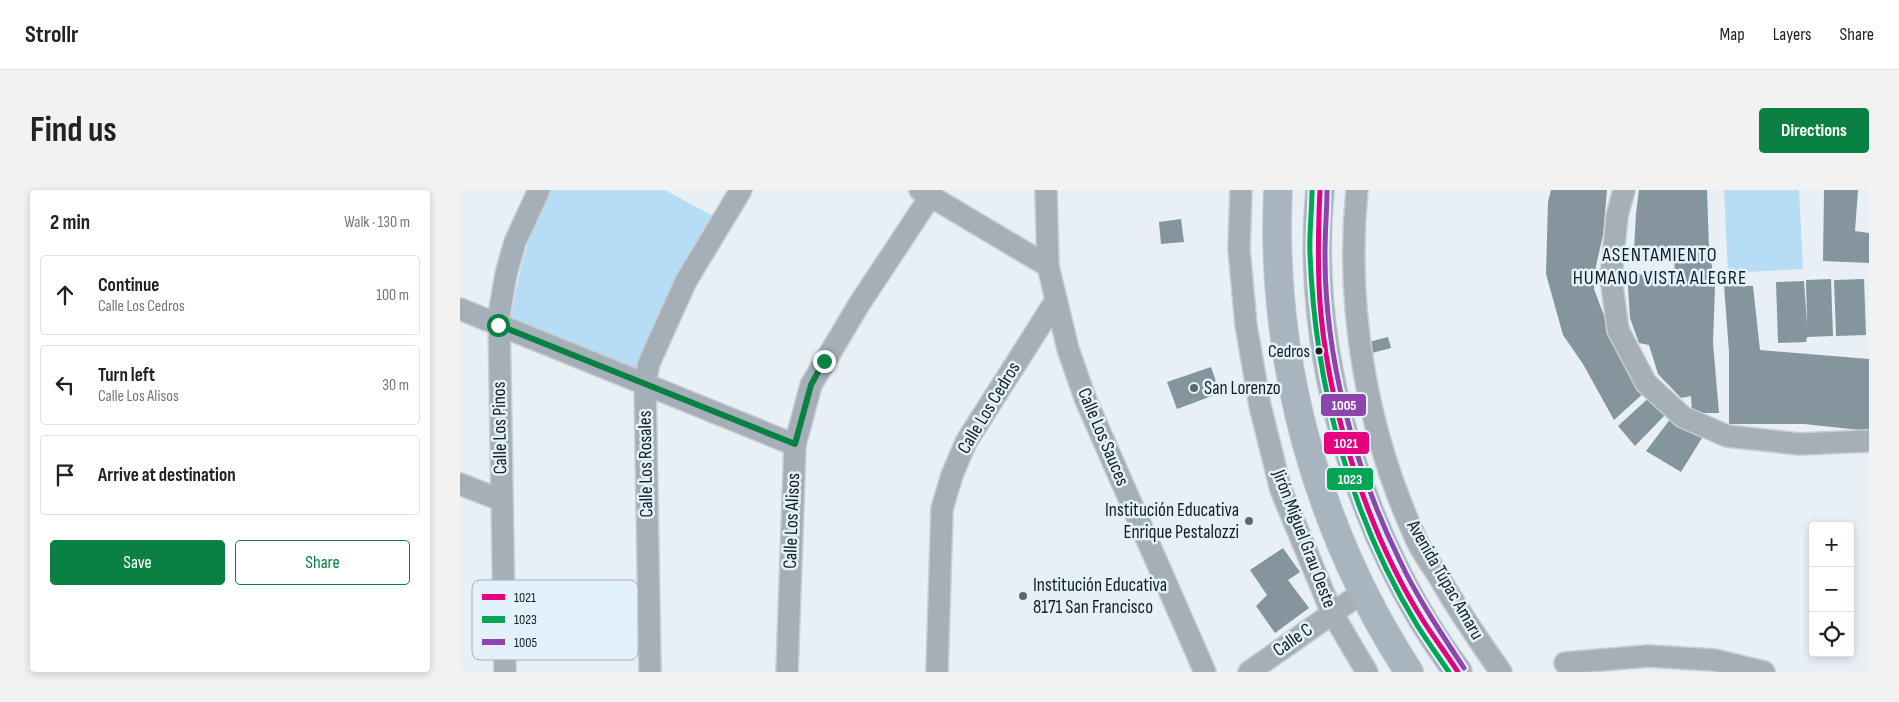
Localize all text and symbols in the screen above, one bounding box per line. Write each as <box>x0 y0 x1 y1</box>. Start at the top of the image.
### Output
text: Strollr <box>25 20 79 49</box>
text: Map <box>1720 24 1745 45</box>
text: Layers <box>1773 24 1812 45</box>
text: Share <box>1840 24 1874 45</box>
button: Directions <box>1759 108 1869 153</box>
text: Find us <box>30 109 117 152</box>
text: 2 min <box>50 210 90 235</box>
text: Walk · 130 m <box>344 213 410 232</box>
district label: ASENTAMIENTO HUMANO VISTA ALEGRE <box>1573 243 1747 290</box>
text: Continue <box>98 274 159 297</box>
icon: ahead <box>51 281 79 309</box>
text: 100 m <box>376 286 409 305</box>
text: Calle Los Cedros <box>98 297 185 316</box>
route start <box>487 314 510 337</box>
place label: Cedros <box>1268 341 1310 362</box>
marker: Cedros <box>1314 346 1324 356</box>
route end <box>813 350 836 373</box>
street label: Calle Los Cedros <box>953 358 1025 458</box>
text: Turn left <box>98 364 155 387</box>
icon: left <box>51 371 79 399</box>
text: 30 m <box>382 376 409 395</box>
place label: San Lorenzo <box>1204 377 1281 400</box>
street label: Calle Los Pinos <box>488 381 512 475</box>
marker: San Lorenzo <box>1188 382 1200 394</box>
street label: Calle Los Sauces <box>1072 385 1134 489</box>
text: Calle Los Alisos <box>98 387 179 406</box>
line badge: 1005 <box>1320 393 1367 417</box>
text: 1005 <box>1332 397 1356 414</box>
street label: Calle Los Rosales <box>634 410 658 518</box>
line badge: 1021 <box>1323 431 1370 455</box>
text: 1021 <box>1334 435 1358 452</box>
icon: arrive <box>51 461 79 489</box>
text: Arrive at destination <box>98 464 236 487</box>
street label: Jirón Miguel Grau Oeste <box>1267 466 1341 611</box>
line badge: 1023 <box>1326 467 1374 491</box>
text: 1023 <box>1338 471 1362 488</box>
street label: Calle Los Alisos <box>779 473 805 569</box>
place label: Institución Educativa Enrique Pestalozzi <box>1105 499 1239 544</box>
marker: Institución Educativa Enrique Pestalozzi <box>1243 515 1255 527</box>
street label: Avenida Túpac Amaru <box>1401 515 1488 644</box>
map controls <box>1809 522 1854 657</box>
button: + <box>1809 522 1854 567</box>
button: Save <box>50 540 225 585</box>
button: Share <box>235 540 410 585</box>
button: − <box>1809 567 1854 612</box>
place label: Institución Educativa 8171 San Francisco <box>1033 574 1167 619</box>
legend <box>472 580 638 660</box>
text: 1021 <box>514 589 536 606</box>
marker: Institución Educativa 8171 San Francisco <box>1017 590 1029 602</box>
text: 1023 <box>514 611 537 628</box>
button: locate <box>1809 612 1854 657</box>
street label: Calle C <box>1269 618 1317 662</box>
text: 1005 <box>514 634 537 651</box>

